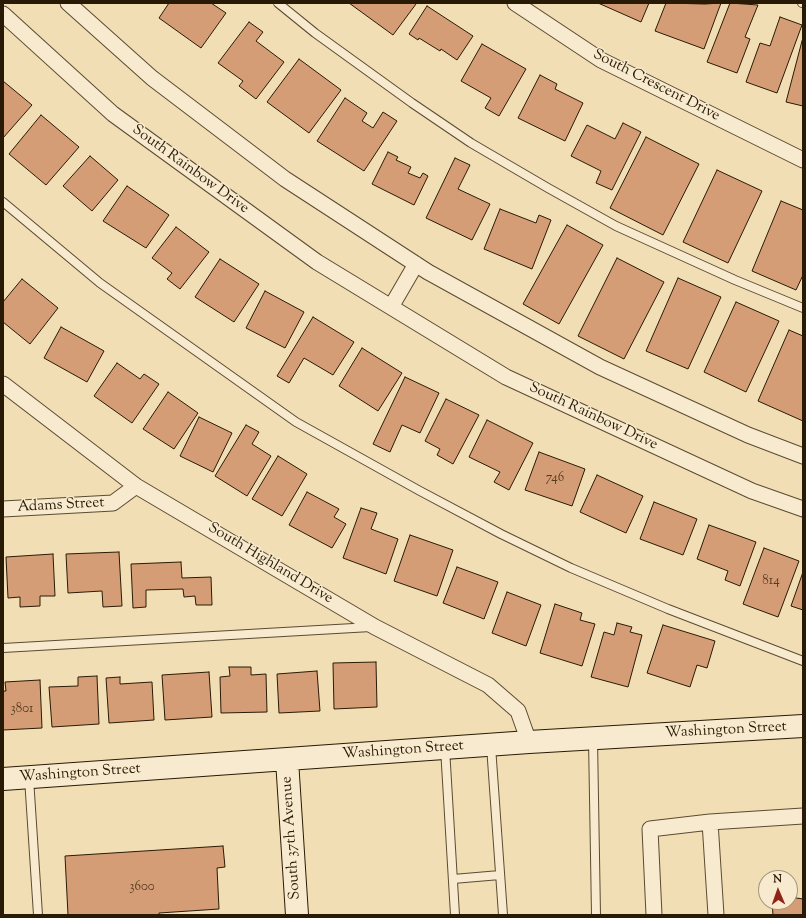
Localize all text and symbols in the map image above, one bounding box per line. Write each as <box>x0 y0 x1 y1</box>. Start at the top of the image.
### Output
street label: South Crescent Drive <box>589 46 723 126</box>
street label: South Rainbow Drive <box>128 122 252 218</box>
street label: South Rainbow Drive <box>526 379 660 455</box>
house number: 746 <box>546 471 564 487</box>
street label: Adams Street <box>17 495 105 517</box>
street label: South Highland Drive <box>204 520 336 608</box>
house number: 814 <box>762 574 780 590</box>
house number: 3801 <box>11 702 33 718</box>
street label: Washington Street <box>665 719 787 743</box>
street label: Washington Street <box>342 738 464 764</box>
street label: Washington Street <box>19 761 141 787</box>
street label: South 37th Avenue <box>279 776 305 900</box>
north arrow <box>758 870 798 910</box>
text: N <box>773 871 782 887</box>
house number: 3600 <box>129 880 155 896</box>

